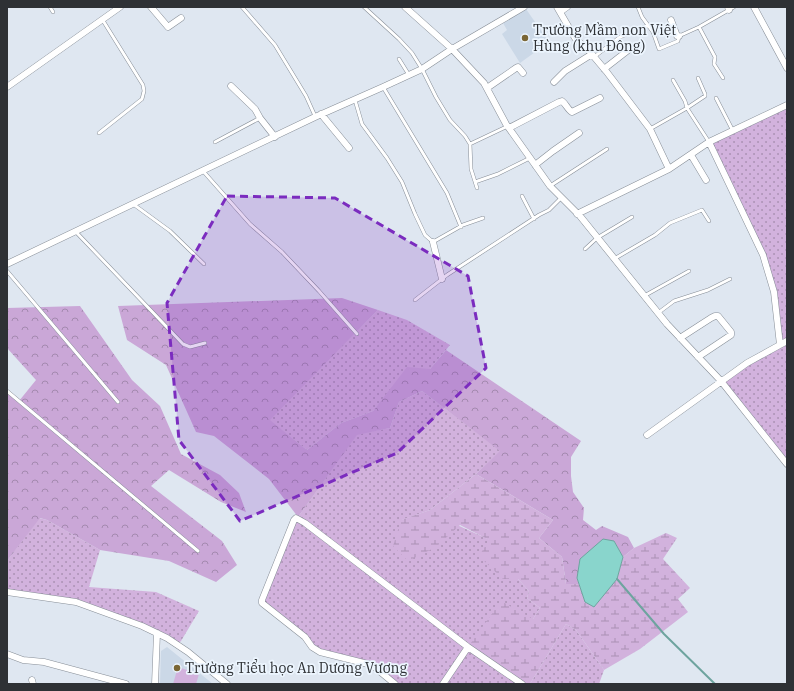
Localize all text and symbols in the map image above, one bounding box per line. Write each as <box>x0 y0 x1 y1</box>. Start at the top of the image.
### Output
place label: Trường Mầm non Việt Hùng (khu Đông) <box>533 21 676 55</box>
marker: Trường Mầm non Việt Hùng (khu Đông) <box>520 33 530 43</box>
place label: Trường Tiểu học An Dương Vương <box>185 659 408 677</box>
marker: Trường Tiểu học An Dương Vương <box>172 663 182 673</box>

